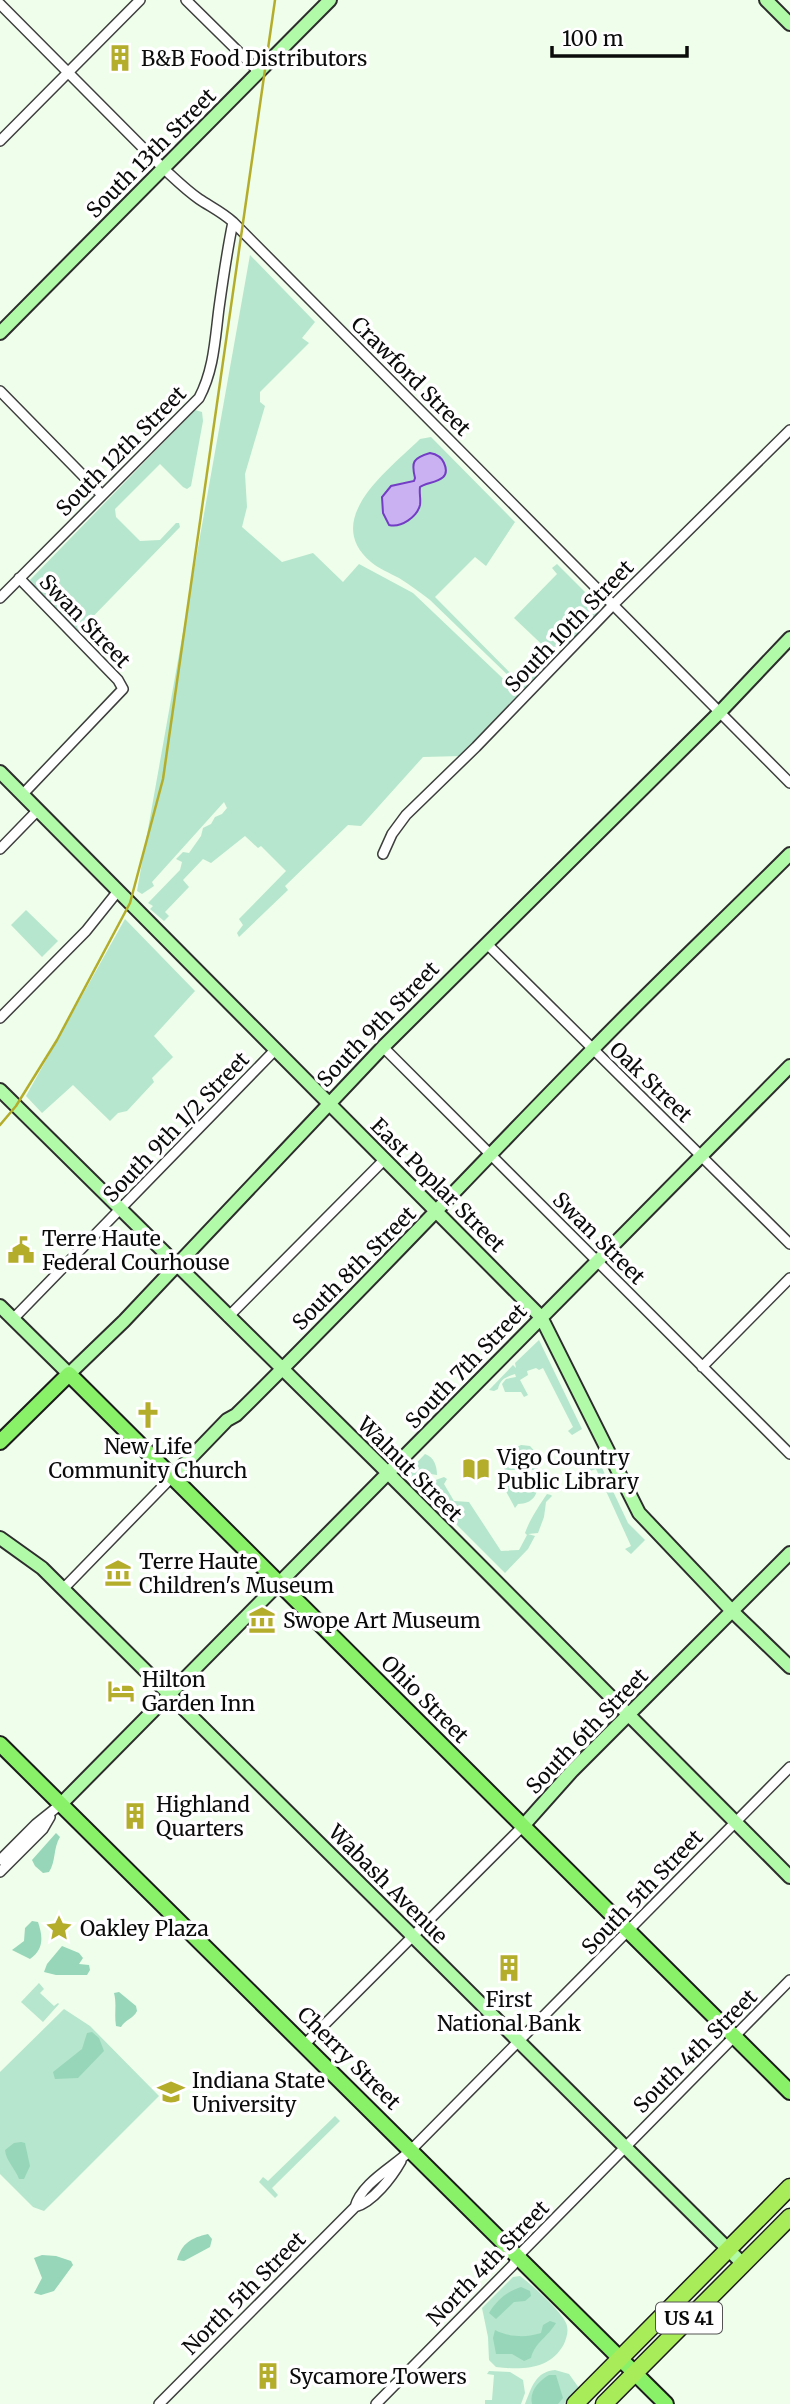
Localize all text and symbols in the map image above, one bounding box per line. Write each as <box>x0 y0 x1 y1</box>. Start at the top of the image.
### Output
scale bar <box>552 14 687 58</box>
text: 100 m <box>562 25 624 52</box>
building icon: B&B Food Distributors <box>105 43 135 73</box>
place label: B&B Food Distributors <box>141 45 367 72</box>
street label: South 13th Street <box>80 82 222 224</box>
street label: Crawford Street <box>346 311 476 441</box>
street label: South 12th Street <box>50 380 192 522</box>
street label: South 10th Street <box>499 554 639 698</box>
street label: Swan Street <box>34 568 136 674</box>
street label: South 9th Street <box>311 955 445 1093</box>
street label: Oak Street <box>604 1036 698 1128</box>
street label: South 9th 1/2 Street <box>97 1046 255 1208</box>
street label: East Poplar Street <box>365 1112 511 1258</box>
street label: Swan Street <box>547 1186 651 1290</box>
street label: South 8th Street <box>286 1200 422 1336</box>
place label: Terre Haute Federal Courhouse <box>42 1225 229 1276</box>
public building icon: Terre Haute Federal Courhouse <box>6 1235 36 1265</box>
street label: South 7th Street <box>400 1298 532 1434</box>
church icon: New Life Community Church <box>133 1400 163 1430</box>
street label: Walnut Street <box>351 1410 468 1527</box>
place label: New Life Community Church <box>48 1433 248 1484</box>
place label: Vigo Country Public Library <box>496 1444 640 1495</box>
library icon: Vigo Country Public Library <box>461 1454 491 1484</box>
place label: Terre Haute Children's Museum <box>139 1548 334 1599</box>
museum icon: Terre Haute Children's Museum <box>103 1558 133 1588</box>
museum icon: Swope Art Museum <box>247 1605 277 1635</box>
place label: Swope Art Museum <box>283 1607 481 1634</box>
street label: Ohio Street <box>376 1650 474 1748</box>
street label: South 6th Street <box>520 1663 654 1799</box>
place label: Hilton Garden Inn <box>142 1666 255 1717</box>
hotel icon: Hilton Garden Inn <box>106 1676 136 1706</box>
place label: Highland Quarters <box>156 1791 250 1842</box>
building icon: Highland Quarters <box>120 1801 150 1831</box>
street label: Wabash Avenue <box>322 1818 453 1949</box>
street label: South 5th Street <box>576 1824 708 1960</box>
place icon: Oakley Plaza <box>44 1913 74 1943</box>
place label: Oakley Plaza <box>80 1915 209 1942</box>
building icon: First National Bank <box>494 1953 524 1983</box>
street label: South 4th Street <box>627 1983 763 2119</box>
place label: First National Bank <box>437 1986 582 2037</box>
street label: Cherry Street <box>292 2001 406 2115</box>
place label: Indiana State University <box>192 2067 325 2118</box>
school or university icon: Indiana State University <box>156 2077 186 2107</box>
street label: North 4th Street <box>421 2195 555 2331</box>
street label: North 5th Street <box>177 2226 311 2360</box>
road number: US 41 <box>656 2302 722 2334</box>
building icon: Sycamore Towers <box>253 2361 283 2391</box>
place label: Sycamore Towers <box>289 2363 467 2390</box>

